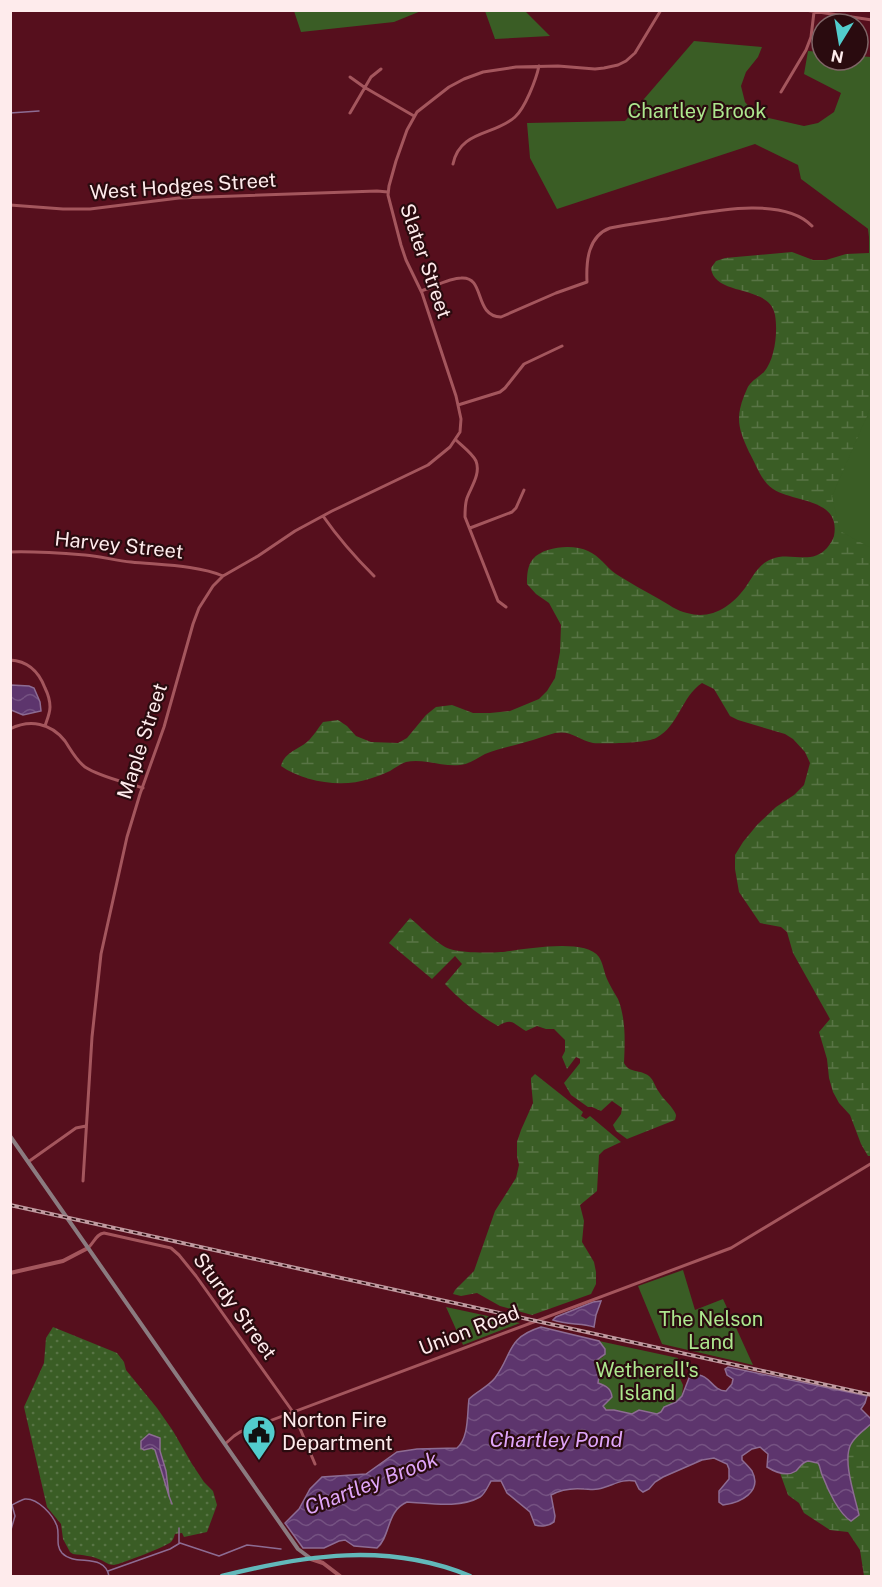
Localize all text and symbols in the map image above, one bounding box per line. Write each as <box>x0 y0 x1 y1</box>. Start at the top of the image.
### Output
north arrow <box>810 12 870 72</box>
text: N <box>829 46 845 67</box>
park label: Chartley Brook <box>628 99 766 123</box>
street label: West Hodges Street <box>89 168 277 204</box>
street label: Slater Street <box>395 200 457 322</box>
street label: Harvey Street <box>53 526 185 564</box>
street label: Maple Street <box>112 680 172 802</box>
street label: Sturdy Street <box>188 1248 282 1364</box>
street label: Union Road <box>415 1300 523 1360</box>
park label: The Nelson Land <box>659 1307 763 1354</box>
park label: Wetherell's Island <box>595 1358 699 1405</box>
place label: Norton Fire Department <box>282 1408 393 1455</box>
public building icon: Norton Fire Department <box>241 1414 277 1461</box>
water label: Chartley Pond <box>489 1427 623 1452</box>
water label: Chartley Brook <box>301 1446 442 1520</box>

